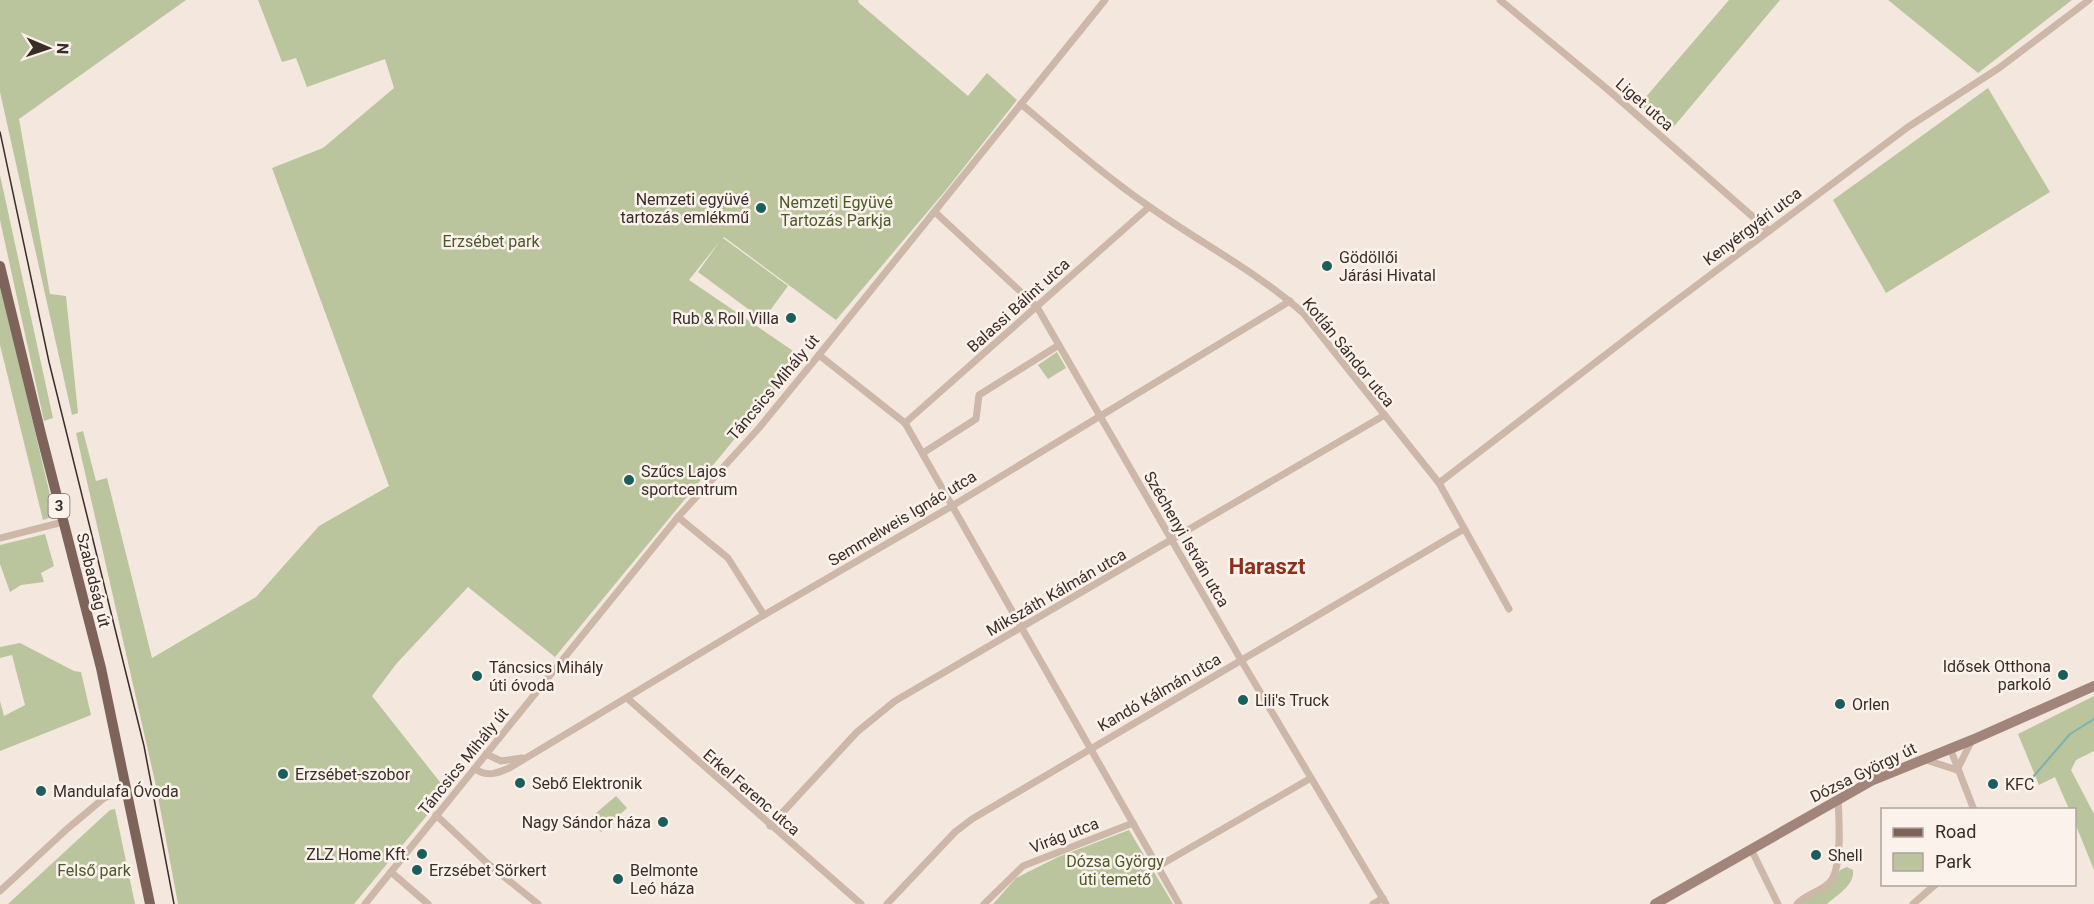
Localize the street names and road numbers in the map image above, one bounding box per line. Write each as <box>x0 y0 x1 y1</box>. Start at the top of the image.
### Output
street label: Liget utca <box>1612 74 1677 135</box>
street label: Kenyérgyári utca <box>1699 183 1805 269</box>
street label: Balassi Bálint utca <box>963 254 1073 356</box>
street label: Kotlán Sándor utca <box>1299 294 1399 411</box>
street label: Táncsics Mihály út <box>724 331 823 444</box>
street label: Semmelweis Ignác utca <box>825 467 980 570</box>
street label: Széchenyi István utca <box>1140 468 1233 611</box>
road number: 3 <box>48 494 70 518</box>
street label: Szabadság út <box>73 531 114 629</box>
street label: Mikszáth Kálmán utca <box>983 545 1129 640</box>
street label: Kandó Kálmán utca <box>1094 649 1224 735</box>
street label: Táncsics Mihály út <box>414 704 512 819</box>
street label: Dózsa György út <box>1807 739 1919 806</box>
street label: Erkel Ferenc utca <box>699 745 804 840</box>
street label: Virág utca <box>1027 814 1101 857</box>

